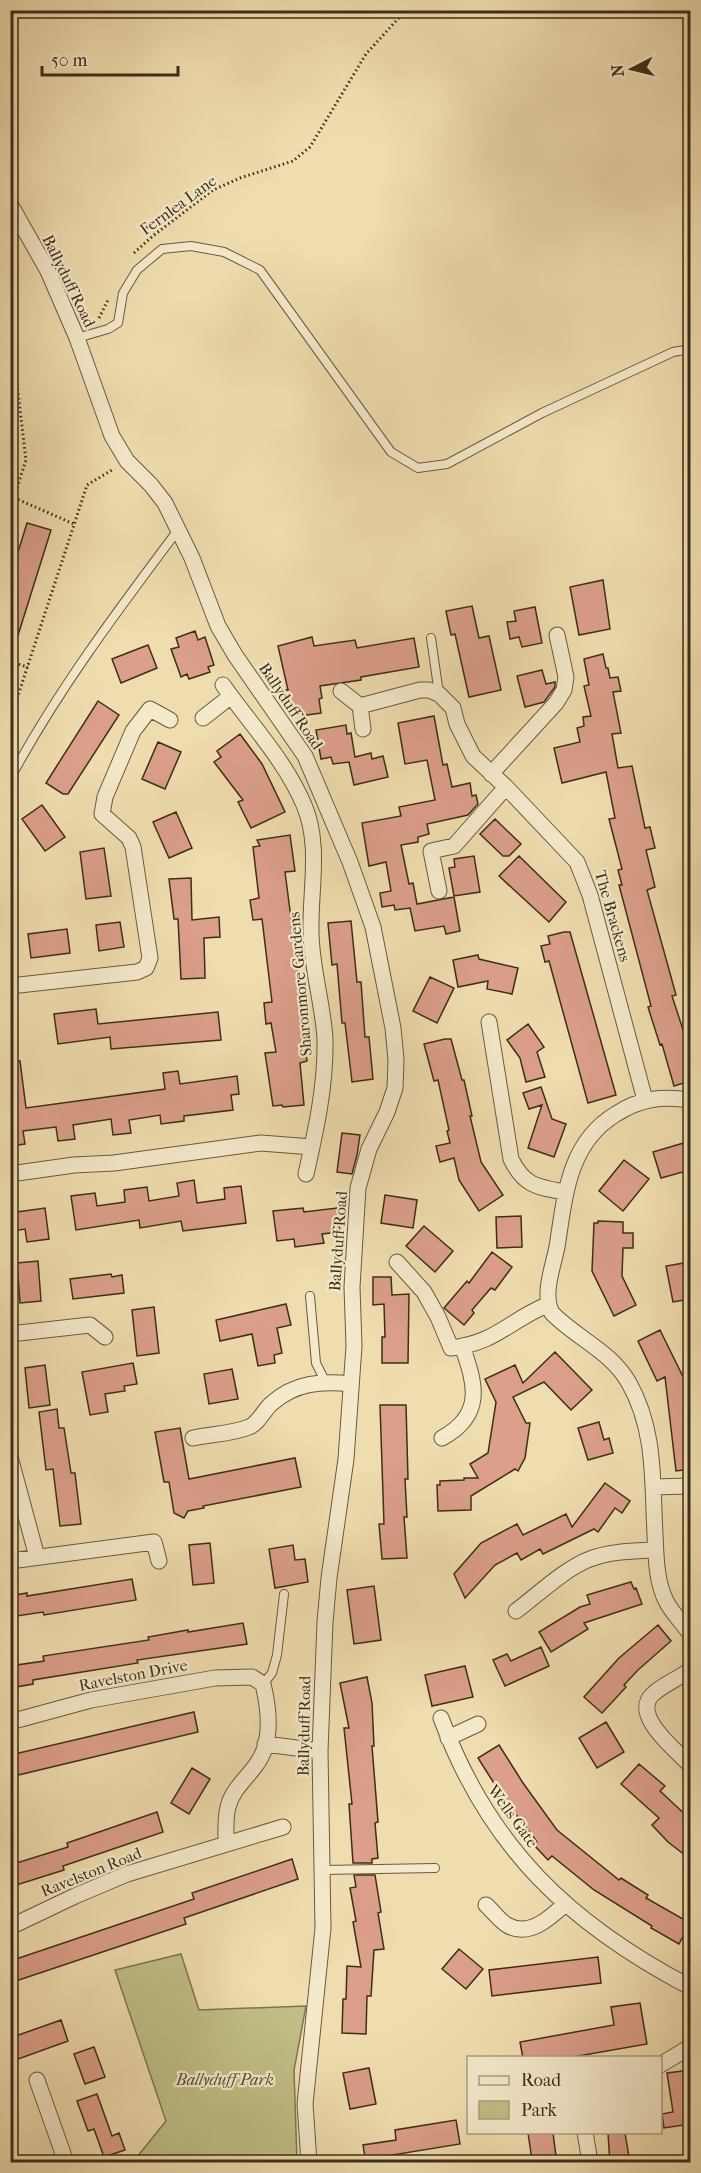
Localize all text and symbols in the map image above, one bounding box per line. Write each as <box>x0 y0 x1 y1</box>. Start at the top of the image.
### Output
scale bar <box>42 39 178 77</box>
north arrow <box>602 39 662 99</box>
text: 50 m <box>51 50 88 71</box>
text: N <box>607 63 628 78</box>
street label: Fernlea Lane <box>136 171 220 239</box>
street label: Ballyduff Road <box>38 232 100 331</box>
street label: Ballyduff Road <box>255 659 327 753</box>
street label: The Brackens <box>591 868 635 964</box>
street label: Sharonmore Gardens <box>284 911 316 1057</box>
street label: Ballyduff Road <box>325 1190 351 1292</box>
street label: Ravelston Drive <box>77 1655 189 1695</box>
street label: Ballyduff Road <box>294 1675 314 1776</box>
street label: Wells Gate <box>483 1780 542 1851</box>
street label: Ravelston Road <box>38 1843 144 1901</box>
legend <box>467 2056 662 2134</box>
park label: Ballyduff Park <box>175 2070 274 2089</box>
text: Road <box>521 2070 561 2091</box>
text: Park <box>521 2100 558 2121</box>

